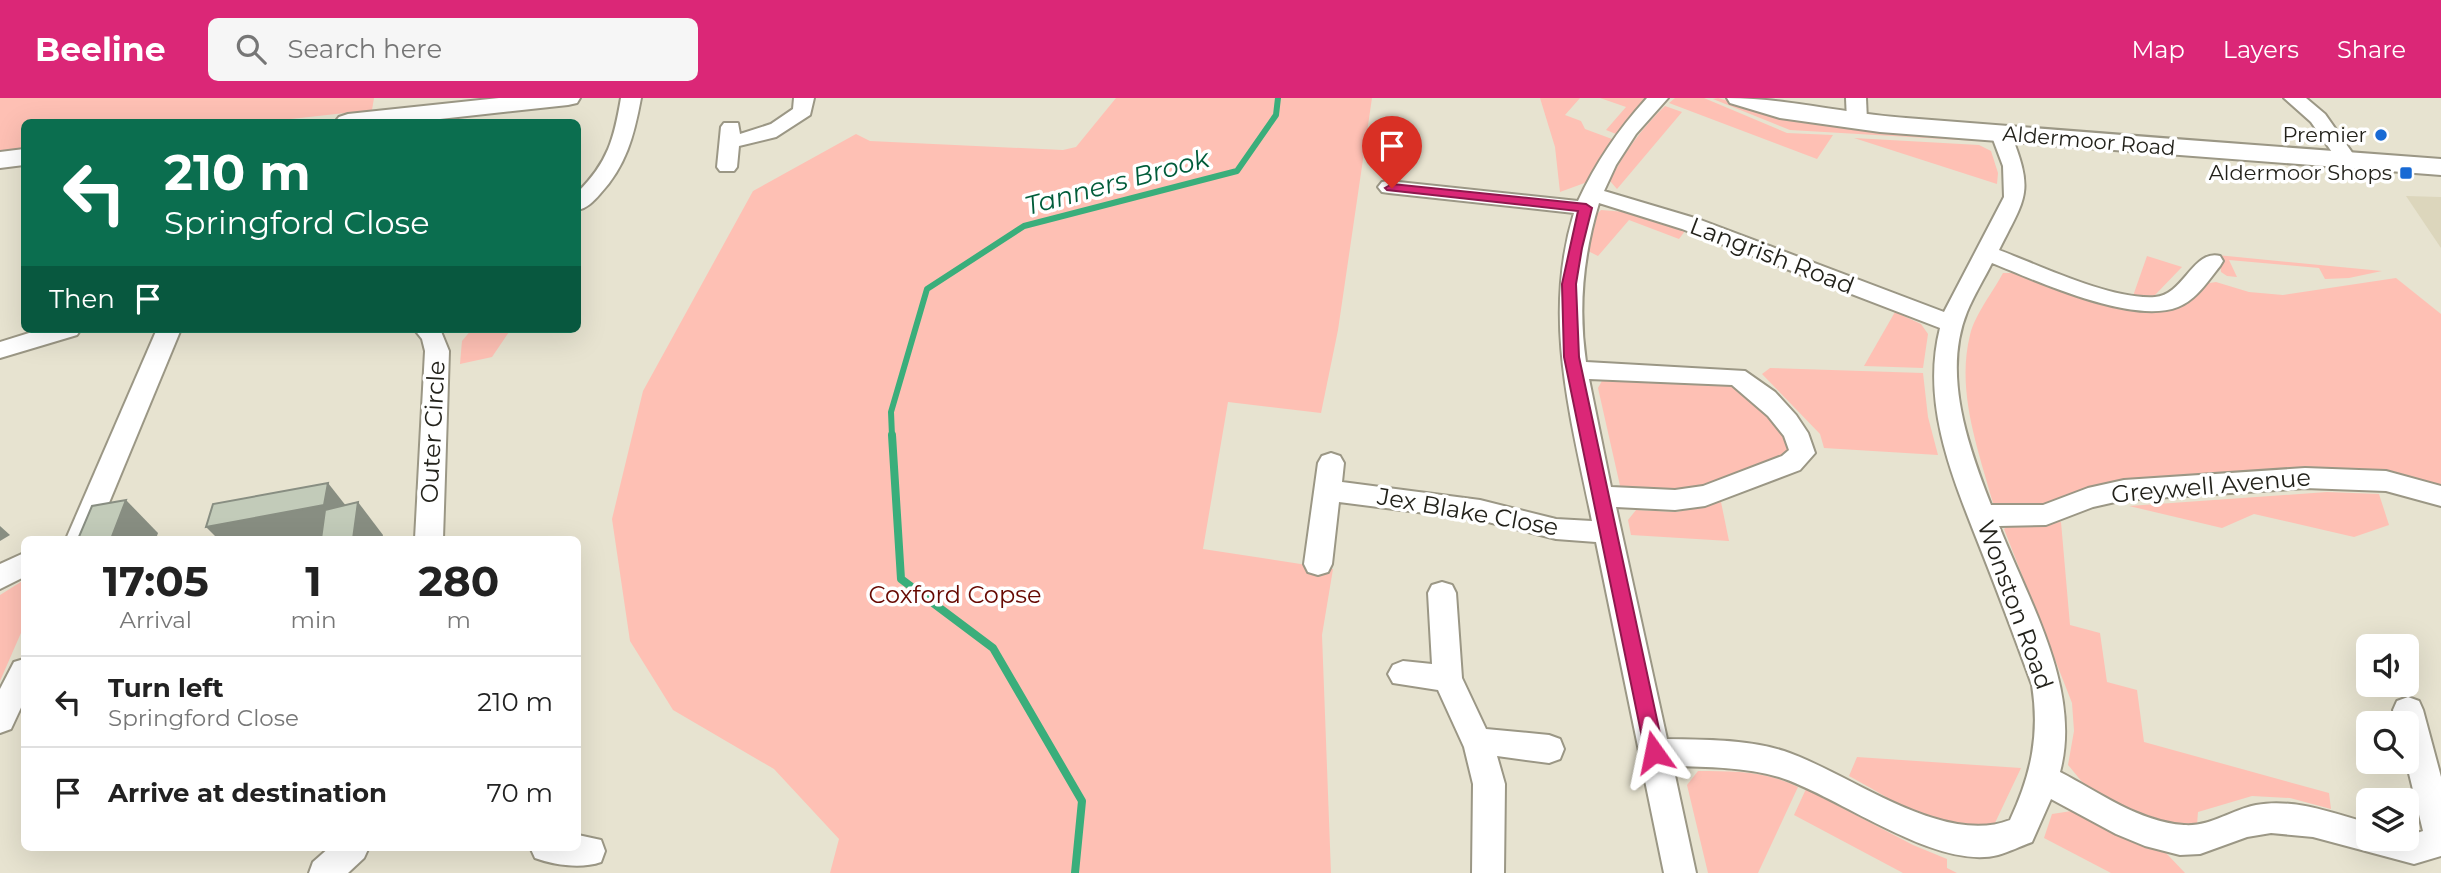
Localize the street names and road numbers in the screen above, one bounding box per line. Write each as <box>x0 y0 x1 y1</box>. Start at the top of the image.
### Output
street label: Aldermoor Road <box>2002 120 2176 161</box>
street label: Langrish Road <box>1686 211 1859 300</box>
street label: Outer Circle <box>414 360 451 504</box>
street label: Greywell Avenue <box>2110 462 2312 509</box>
street label: Jex Blake Close <box>1374 481 1561 542</box>
street label: Wonston Road <box>1971 516 2060 693</box>

